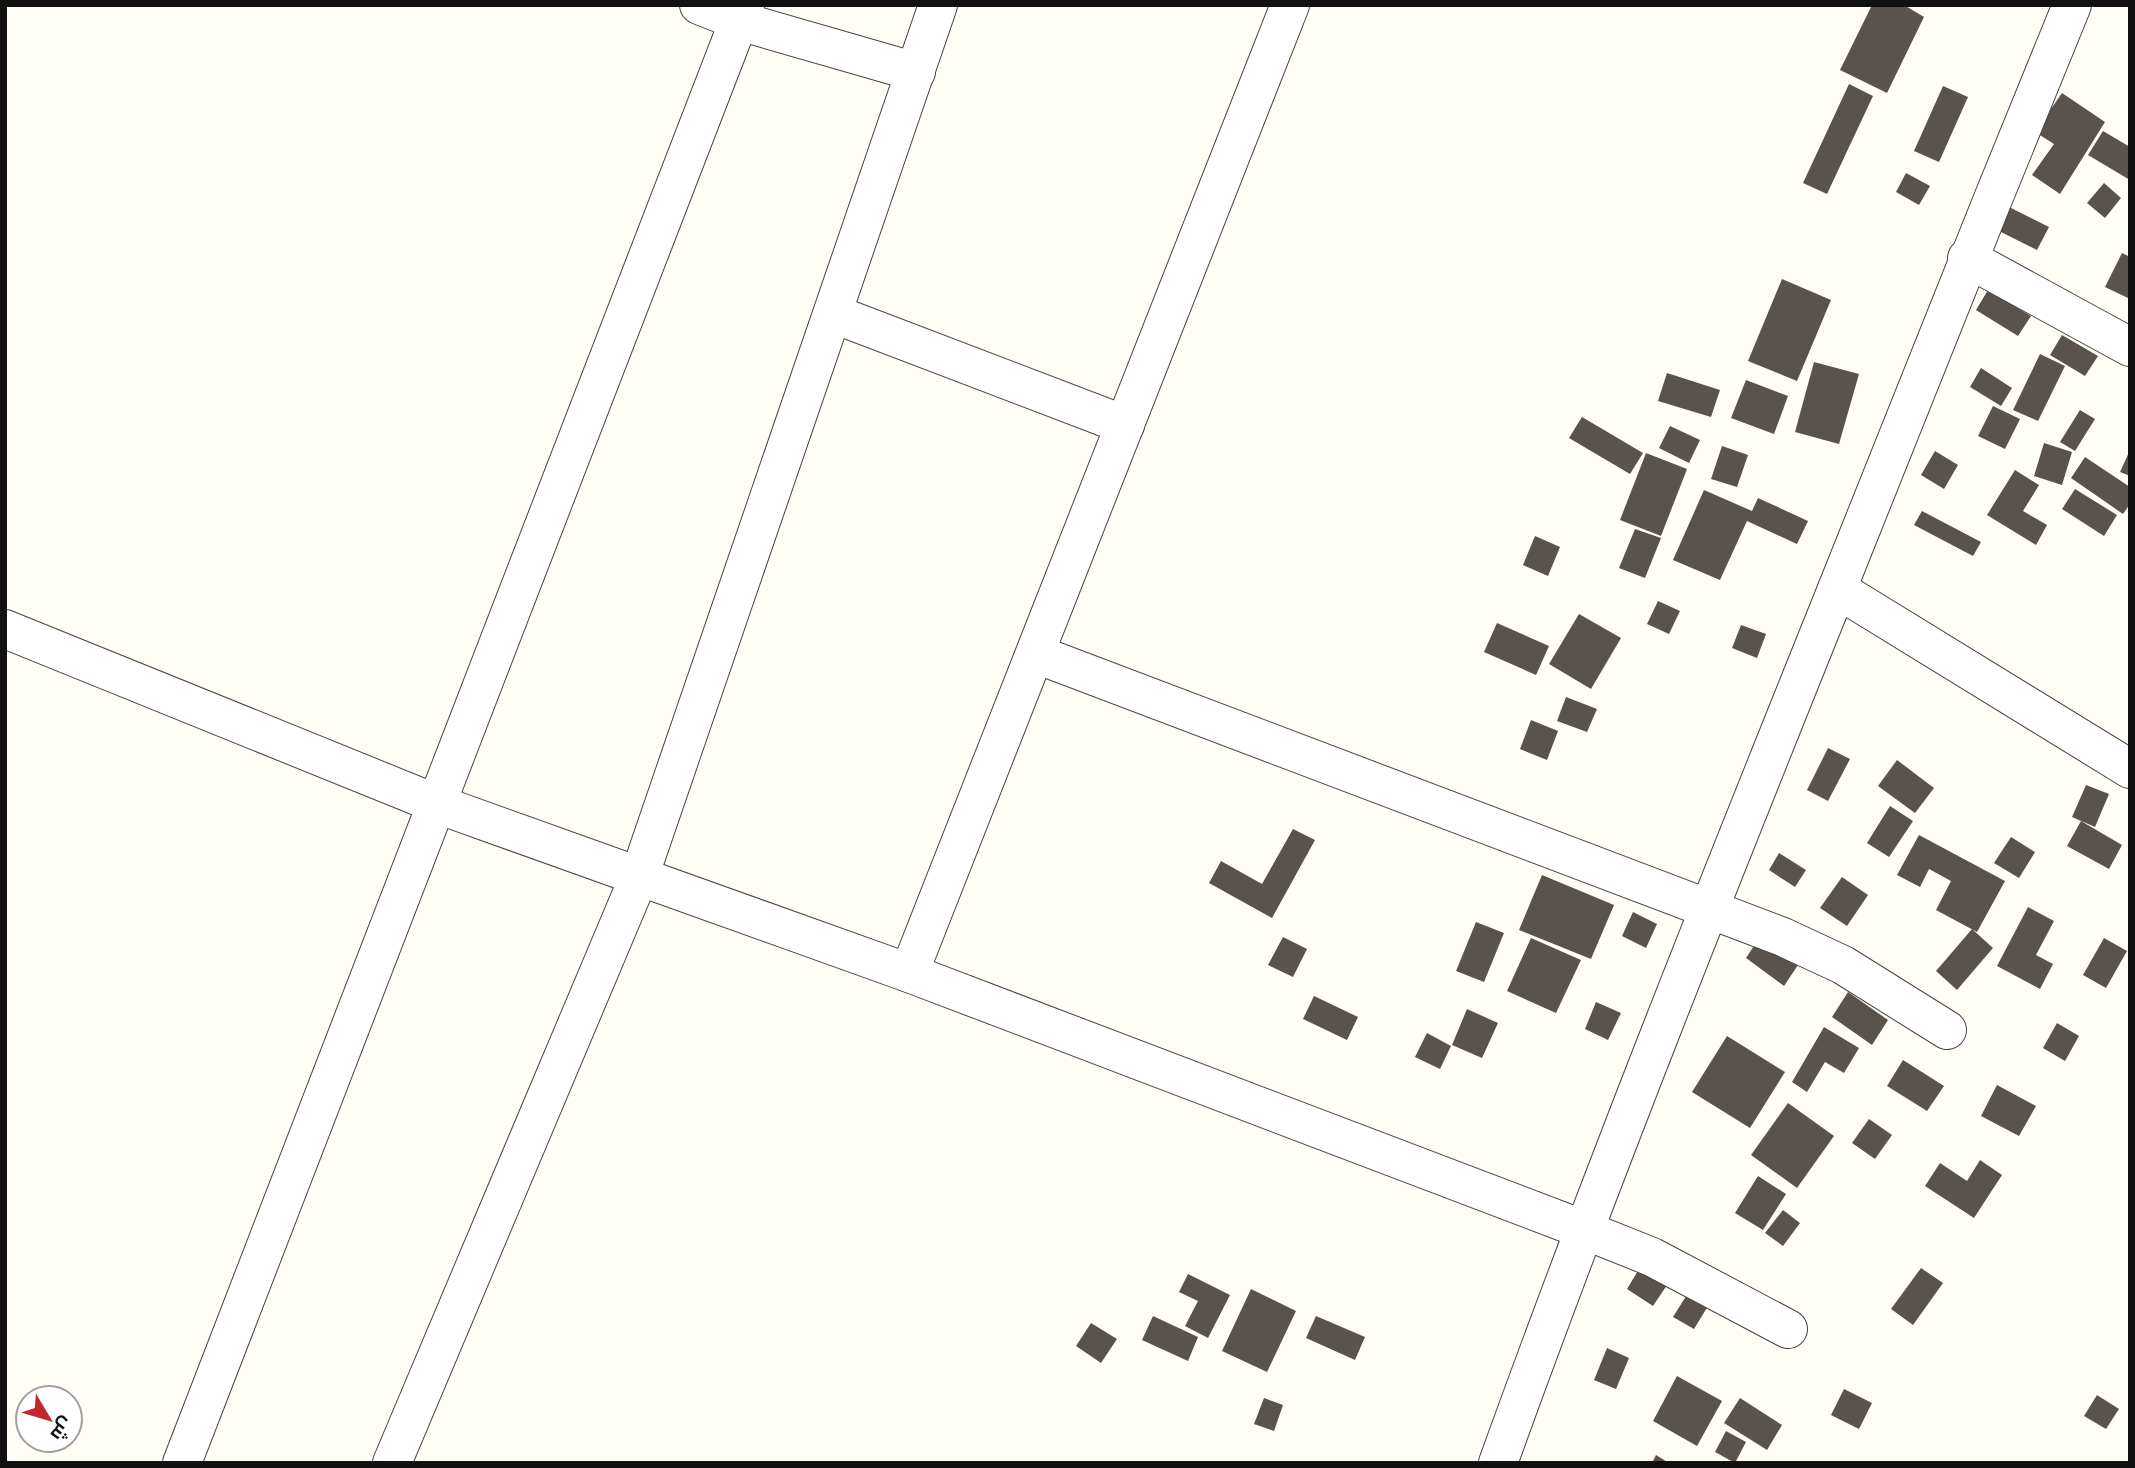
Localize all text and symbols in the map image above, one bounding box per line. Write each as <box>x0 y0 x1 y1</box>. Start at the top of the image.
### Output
north arrow <box>14 1384 84 1454</box>
text: ش <box>45 1412 81 1448</box>

